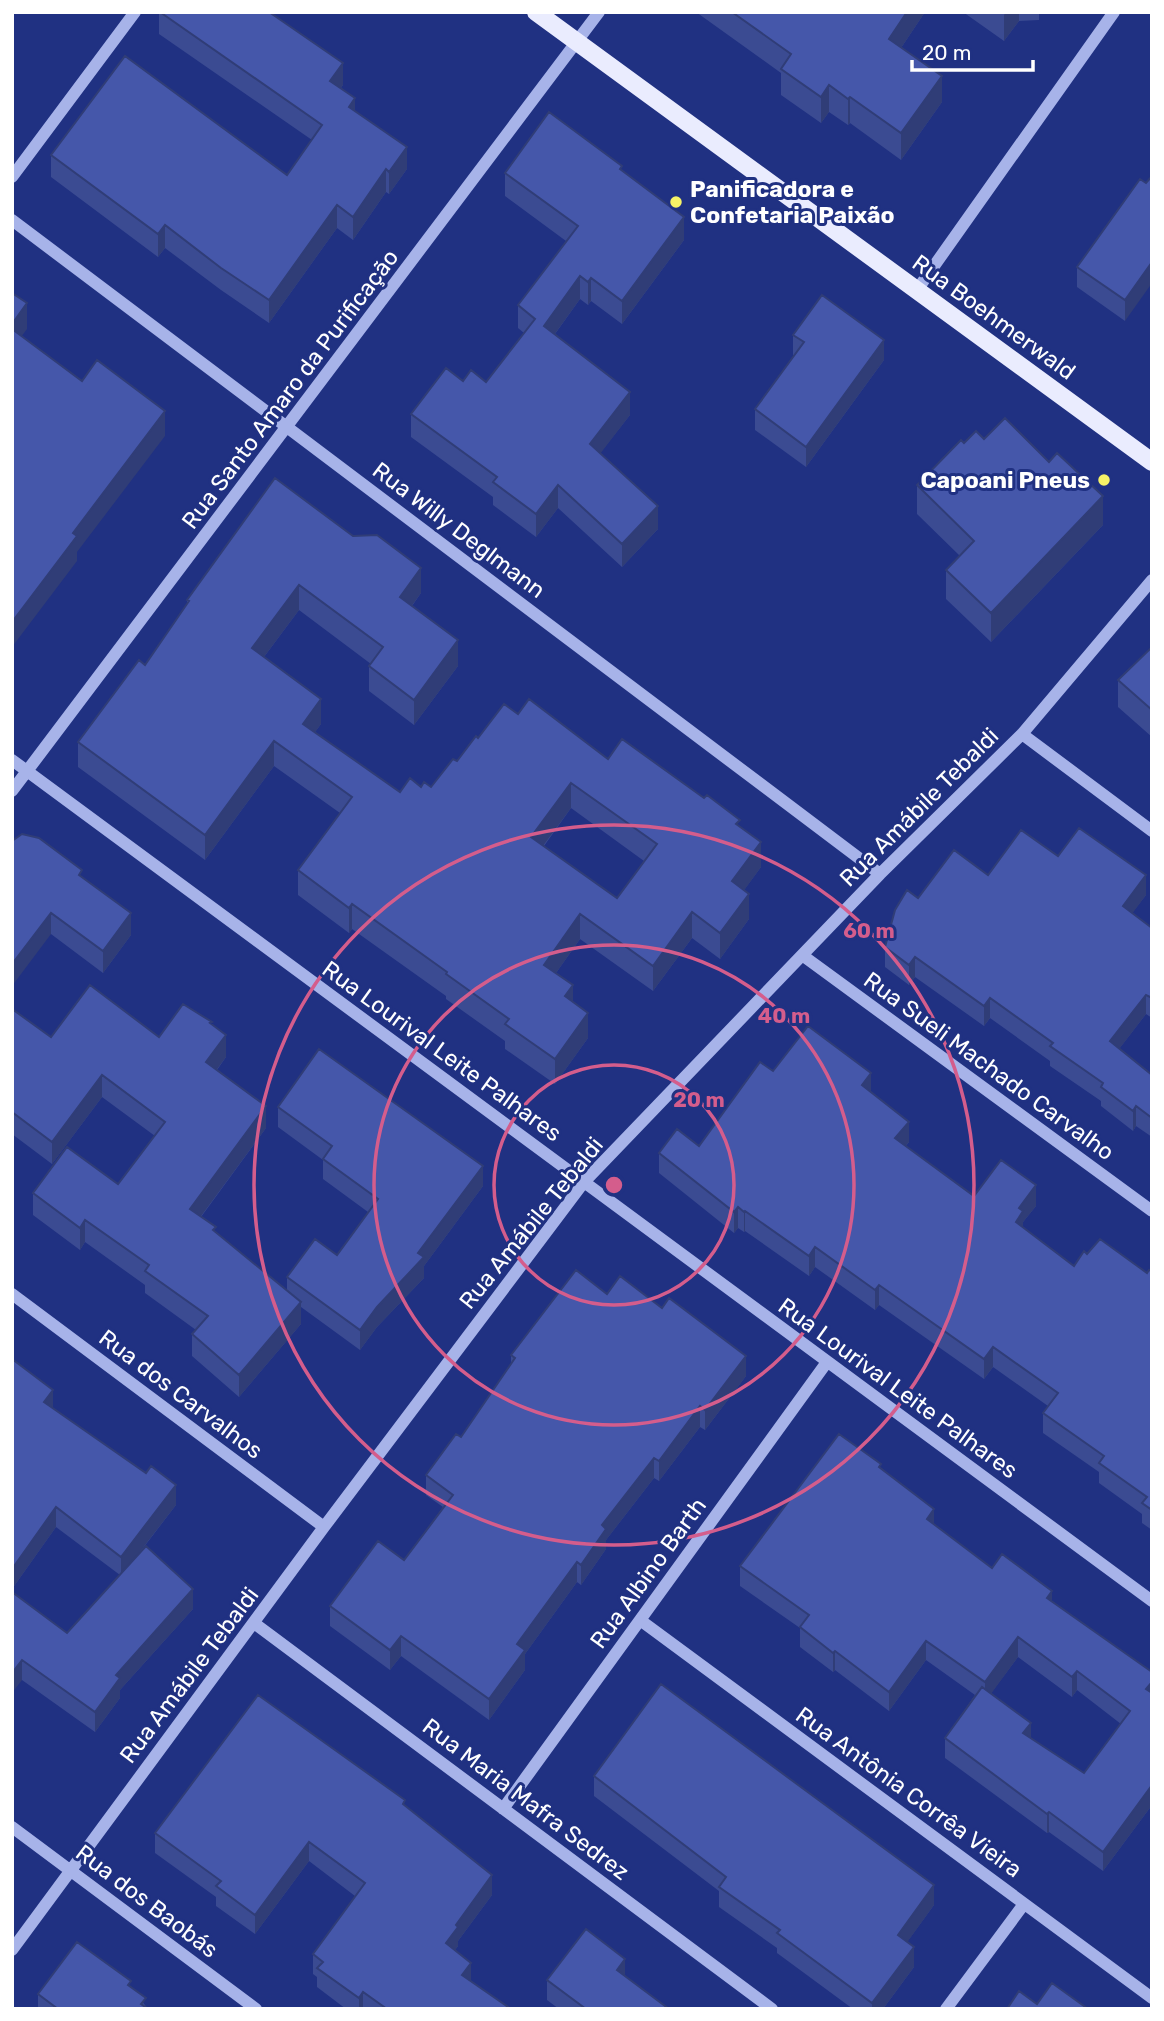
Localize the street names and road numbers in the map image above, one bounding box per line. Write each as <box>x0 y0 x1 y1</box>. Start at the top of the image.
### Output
street label: Rua Santo Amaro da Purificação <box>176 244 404 534</box>
street label: Rua Boehmerwald <box>907 248 1081 386</box>
street label: Rua Willy Deglmann <box>367 456 551 604</box>
street label: Rua Amábile Tebaldi <box>834 722 1004 892</box>
street label: Rua Lourival Leite Palhares <box>317 955 567 1147</box>
street label: Rua Sueli Machado Carvalho <box>858 966 1120 1166</box>
street label: Rua Amábile Tebaldi <box>453 1131 609 1315</box>
street label: Rua Lourival Leite Palhares <box>773 1292 1023 1484</box>
street label: Rua dos Carvalhos <box>94 1323 268 1465</box>
street label: Rua Albino Barth <box>584 1492 712 1654</box>
street label: Rua Amábile Tebaldi <box>114 1581 264 1769</box>
street label: Rua Antônia Corrêa Vieira <box>791 1701 1027 1883</box>
street label: Rua Maria Mafra Sedrez <box>417 1712 635 1886</box>
street label: Rua dos Baobás <box>70 1838 224 1964</box>

